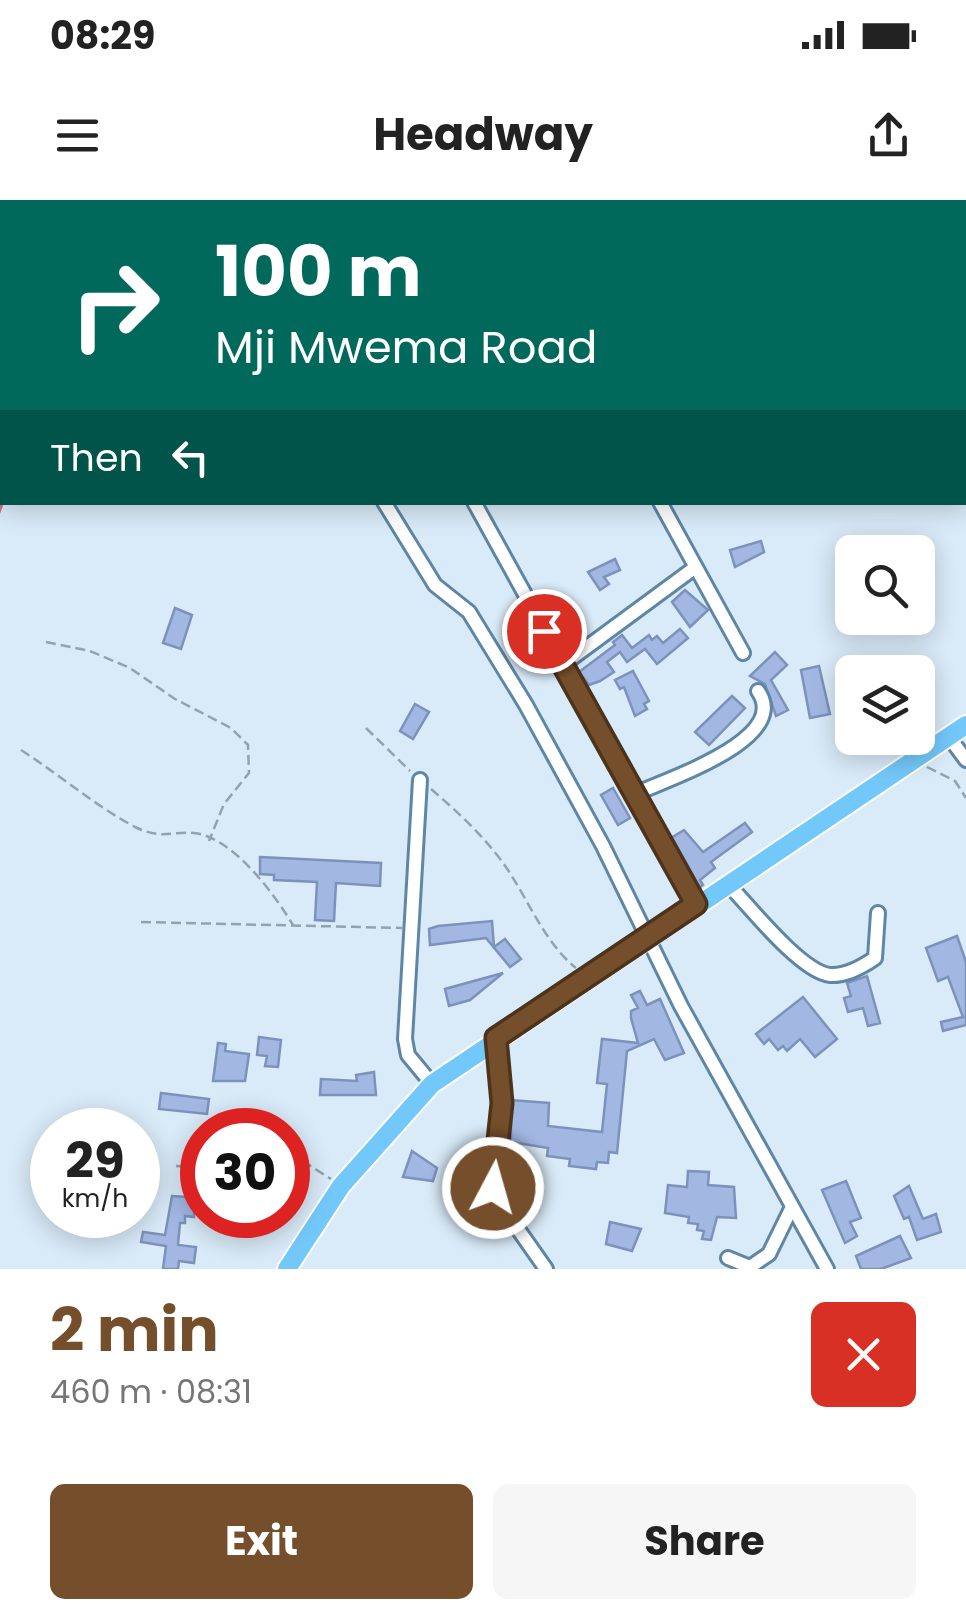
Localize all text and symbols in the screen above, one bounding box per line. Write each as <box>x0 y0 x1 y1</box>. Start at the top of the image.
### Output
text: 08:29 <box>50 9 155 62</box>
text: Headway <box>373 103 593 166</box>
icon: menu <box>50 108 105 163</box>
icon: share <box>861 108 916 163</box>
text: 100 m <box>215 222 422 321</box>
icon: right <box>50 240 180 370</box>
text: Mji Mwema Road <box>215 316 597 379</box>
icon: left <box>163 430 218 485</box>
text: Then <box>50 431 143 484</box>
map controls <box>835 535 935 755</box>
button: search <box>835 535 935 635</box>
pin <box>502 589 587 674</box>
icon: arrive <box>517 604 572 659</box>
button: layers <box>835 655 935 755</box>
speed limit sign: 30 <box>180 1108 310 1238</box>
text: 29 <box>65 1125 125 1196</box>
position arrow <box>441 1136 545 1240</box>
text: km/h <box>62 1181 128 1216</box>
text: 2 min <box>50 1288 219 1372</box>
button: close <box>811 1302 916 1407</box>
text: 460 m · 08:31 <box>50 1369 252 1414</box>
button: Exit <box>50 1484 473 1599</box>
button: Share <box>493 1484 916 1599</box>

